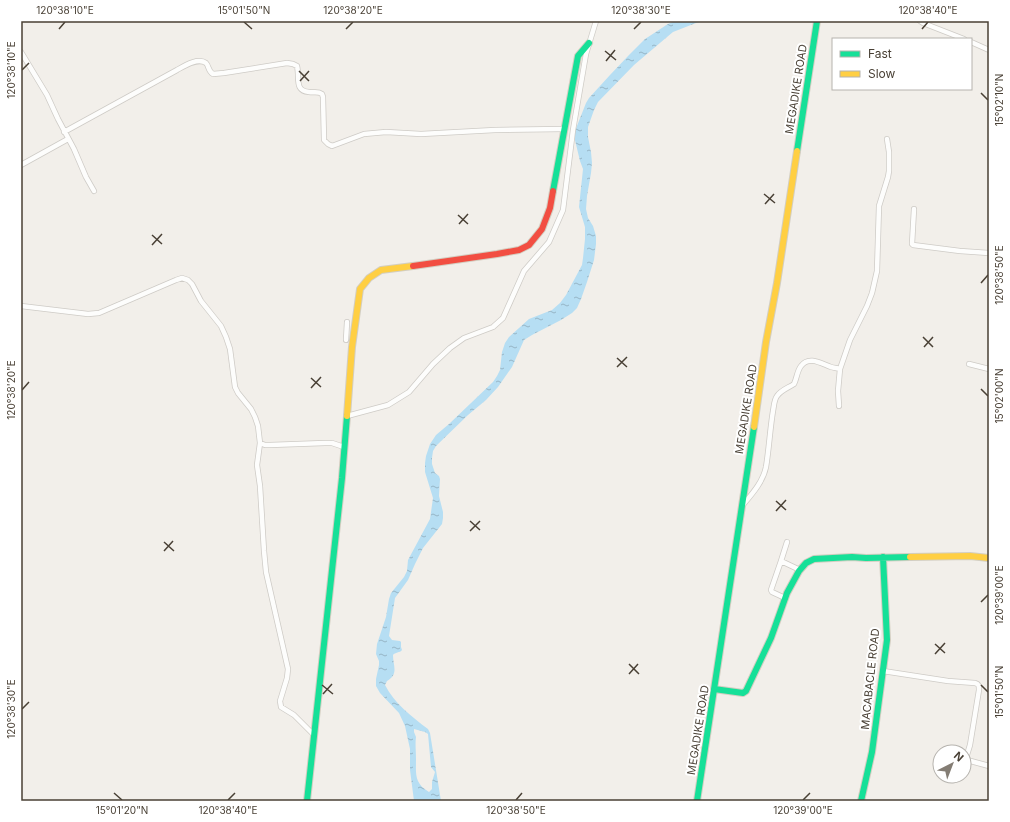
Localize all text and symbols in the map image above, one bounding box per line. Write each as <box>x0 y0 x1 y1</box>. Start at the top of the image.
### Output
text: 120°38'10"E <box>36 4 94 16</box>
text: 15°01'50"N <box>218 4 270 16</box>
text: 120°38'20"E <box>323 4 383 16</box>
text: 120°38'30"E <box>611 4 671 16</box>
text: 120°38'40"E <box>898 4 958 16</box>
legend <box>832 38 972 90</box>
text: 120°38'10"E <box>5 41 17 99</box>
street label: MEGADIKE ROAD <box>782 43 810 135</box>
text: Fast <box>868 46 892 61</box>
text: Slow <box>868 66 896 81</box>
text: 15°02'10"N <box>993 74 1005 126</box>
text: 120°38'50"E <box>993 245 1005 305</box>
text: 120°38'20"E <box>5 360 17 420</box>
street label: MEGADIKE ROAD <box>732 363 760 455</box>
text: 15°02'00"N <box>993 369 1005 423</box>
text: 120°39'00"E <box>993 565 1005 625</box>
street label: MACABACLE ROAD <box>858 628 882 730</box>
text: 15°01'50"N <box>993 666 1005 718</box>
text: 120°38'30"E <box>5 679 17 739</box>
street label: MEGADIKE ROAD <box>684 684 712 776</box>
north arrow <box>932 744 972 784</box>
text: N <box>951 749 966 765</box>
text: 15°01'20"N <box>96 804 148 816</box>
text: 120°38'40"E <box>198 804 258 816</box>
text: 120°38'50"E <box>486 804 546 816</box>
text: 120°39'00"E <box>773 804 833 816</box>

